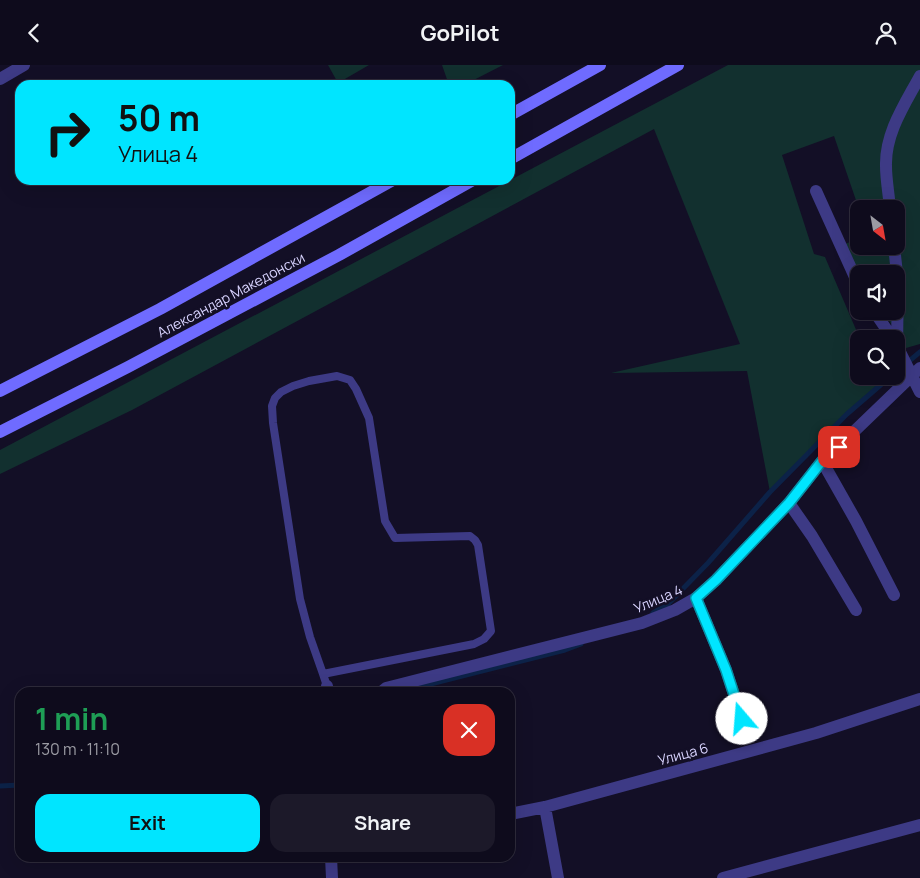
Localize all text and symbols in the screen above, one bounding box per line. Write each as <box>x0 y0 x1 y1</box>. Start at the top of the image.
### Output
text: GoPilot <box>420 18 500 48</box>
icon: back <box>20 19 48 47</box>
icon: person <box>872 19 900 47</box>
text: 50 m <box>118 94 200 142</box>
icon: right <box>35 100 100 165</box>
text: Улица 4 <box>118 139 198 169</box>
north arrow <box>850 200 905 255</box>
map controls <box>850 200 905 385</box>
street label: Александар Македонски <box>154 247 308 342</box>
button: sound <box>850 265 905 320</box>
button: search <box>850 330 905 385</box>
pin <box>818 426 860 468</box>
icon: arrive <box>825 433 853 461</box>
street label: Улица 4 <box>631 580 685 617</box>
position arrow <box>715 692 767 744</box>
text: 1 min <box>35 698 108 739</box>
button: close <box>443 704 495 756</box>
text: 130 m · 11:10 <box>35 738 120 760</box>
street label: Улица 6 <box>656 738 710 769</box>
button: Exit <box>35 794 260 852</box>
button: Share <box>270 794 495 852</box>

